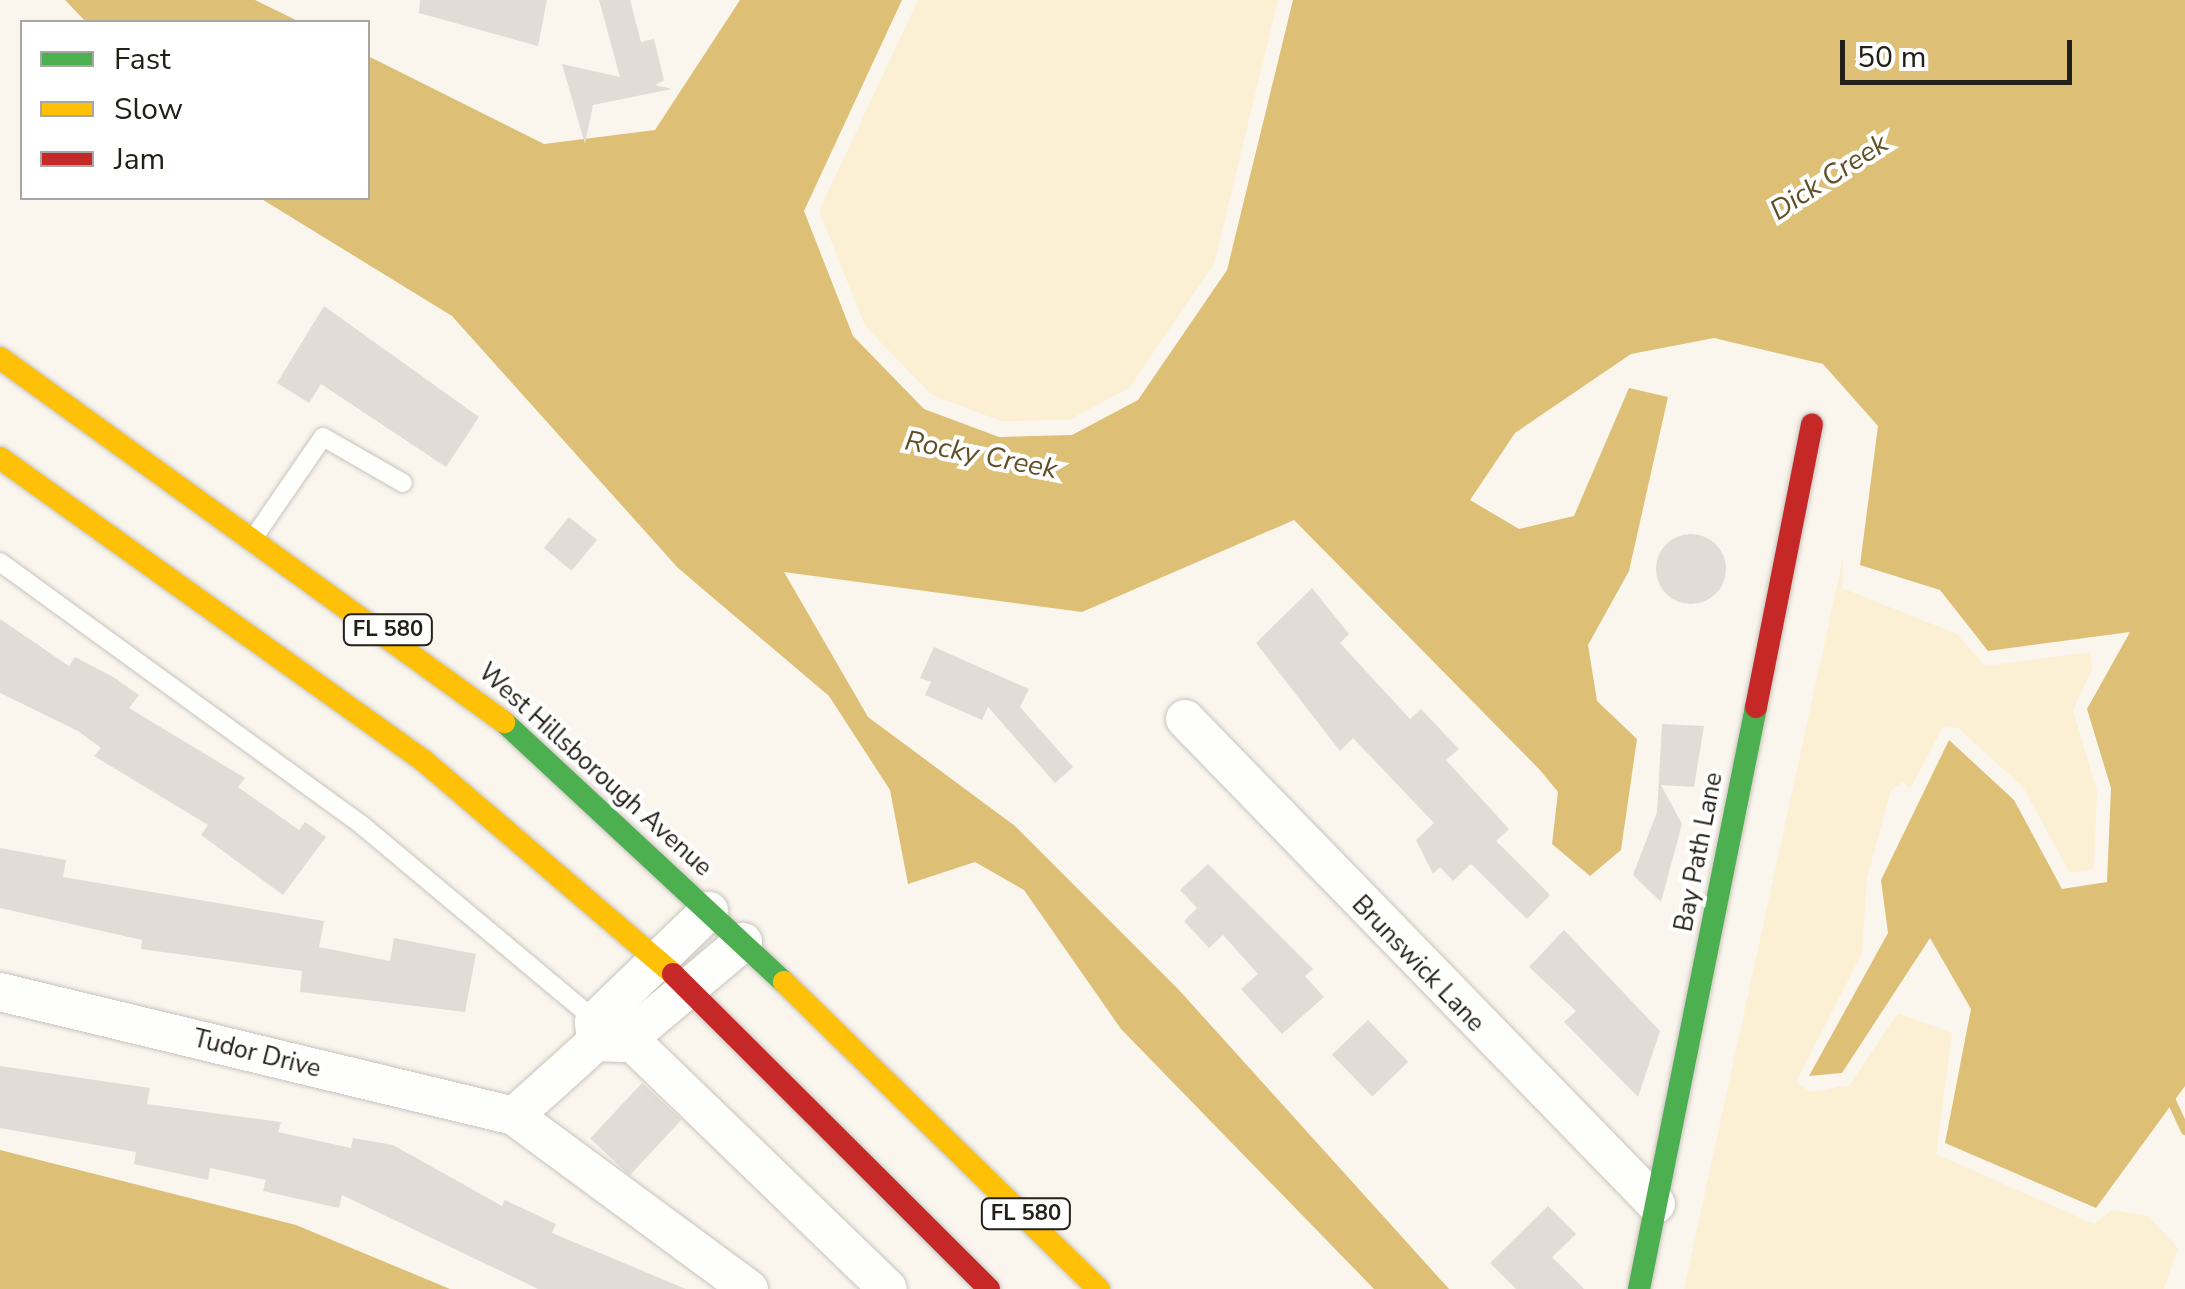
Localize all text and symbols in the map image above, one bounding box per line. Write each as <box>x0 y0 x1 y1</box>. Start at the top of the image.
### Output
legend <box>20 20 370 200</box>
scale bar <box>1845 20 2078 82</box>
text: 50 m <box>1857 37 1926 78</box>
text: Fast <box>114 39 171 80</box>
text: Slow <box>114 89 183 130</box>
water label: Dick Creek <box>1764 126 1894 228</box>
text: Jam <box>114 139 165 180</box>
water label: Rocky Creek <box>902 424 1060 486</box>
road number: FL 580 <box>340 613 436 647</box>
street label: West Hillsborough Avenue <box>472 657 718 883</box>
street label: Bay Path Lane <box>1669 770 1729 934</box>
street label: Brunswick Lane <box>1346 890 1490 1038</box>
street label: Tudor Drive <box>190 1024 324 1084</box>
road number: FL 580 <box>978 1197 1074 1231</box>

